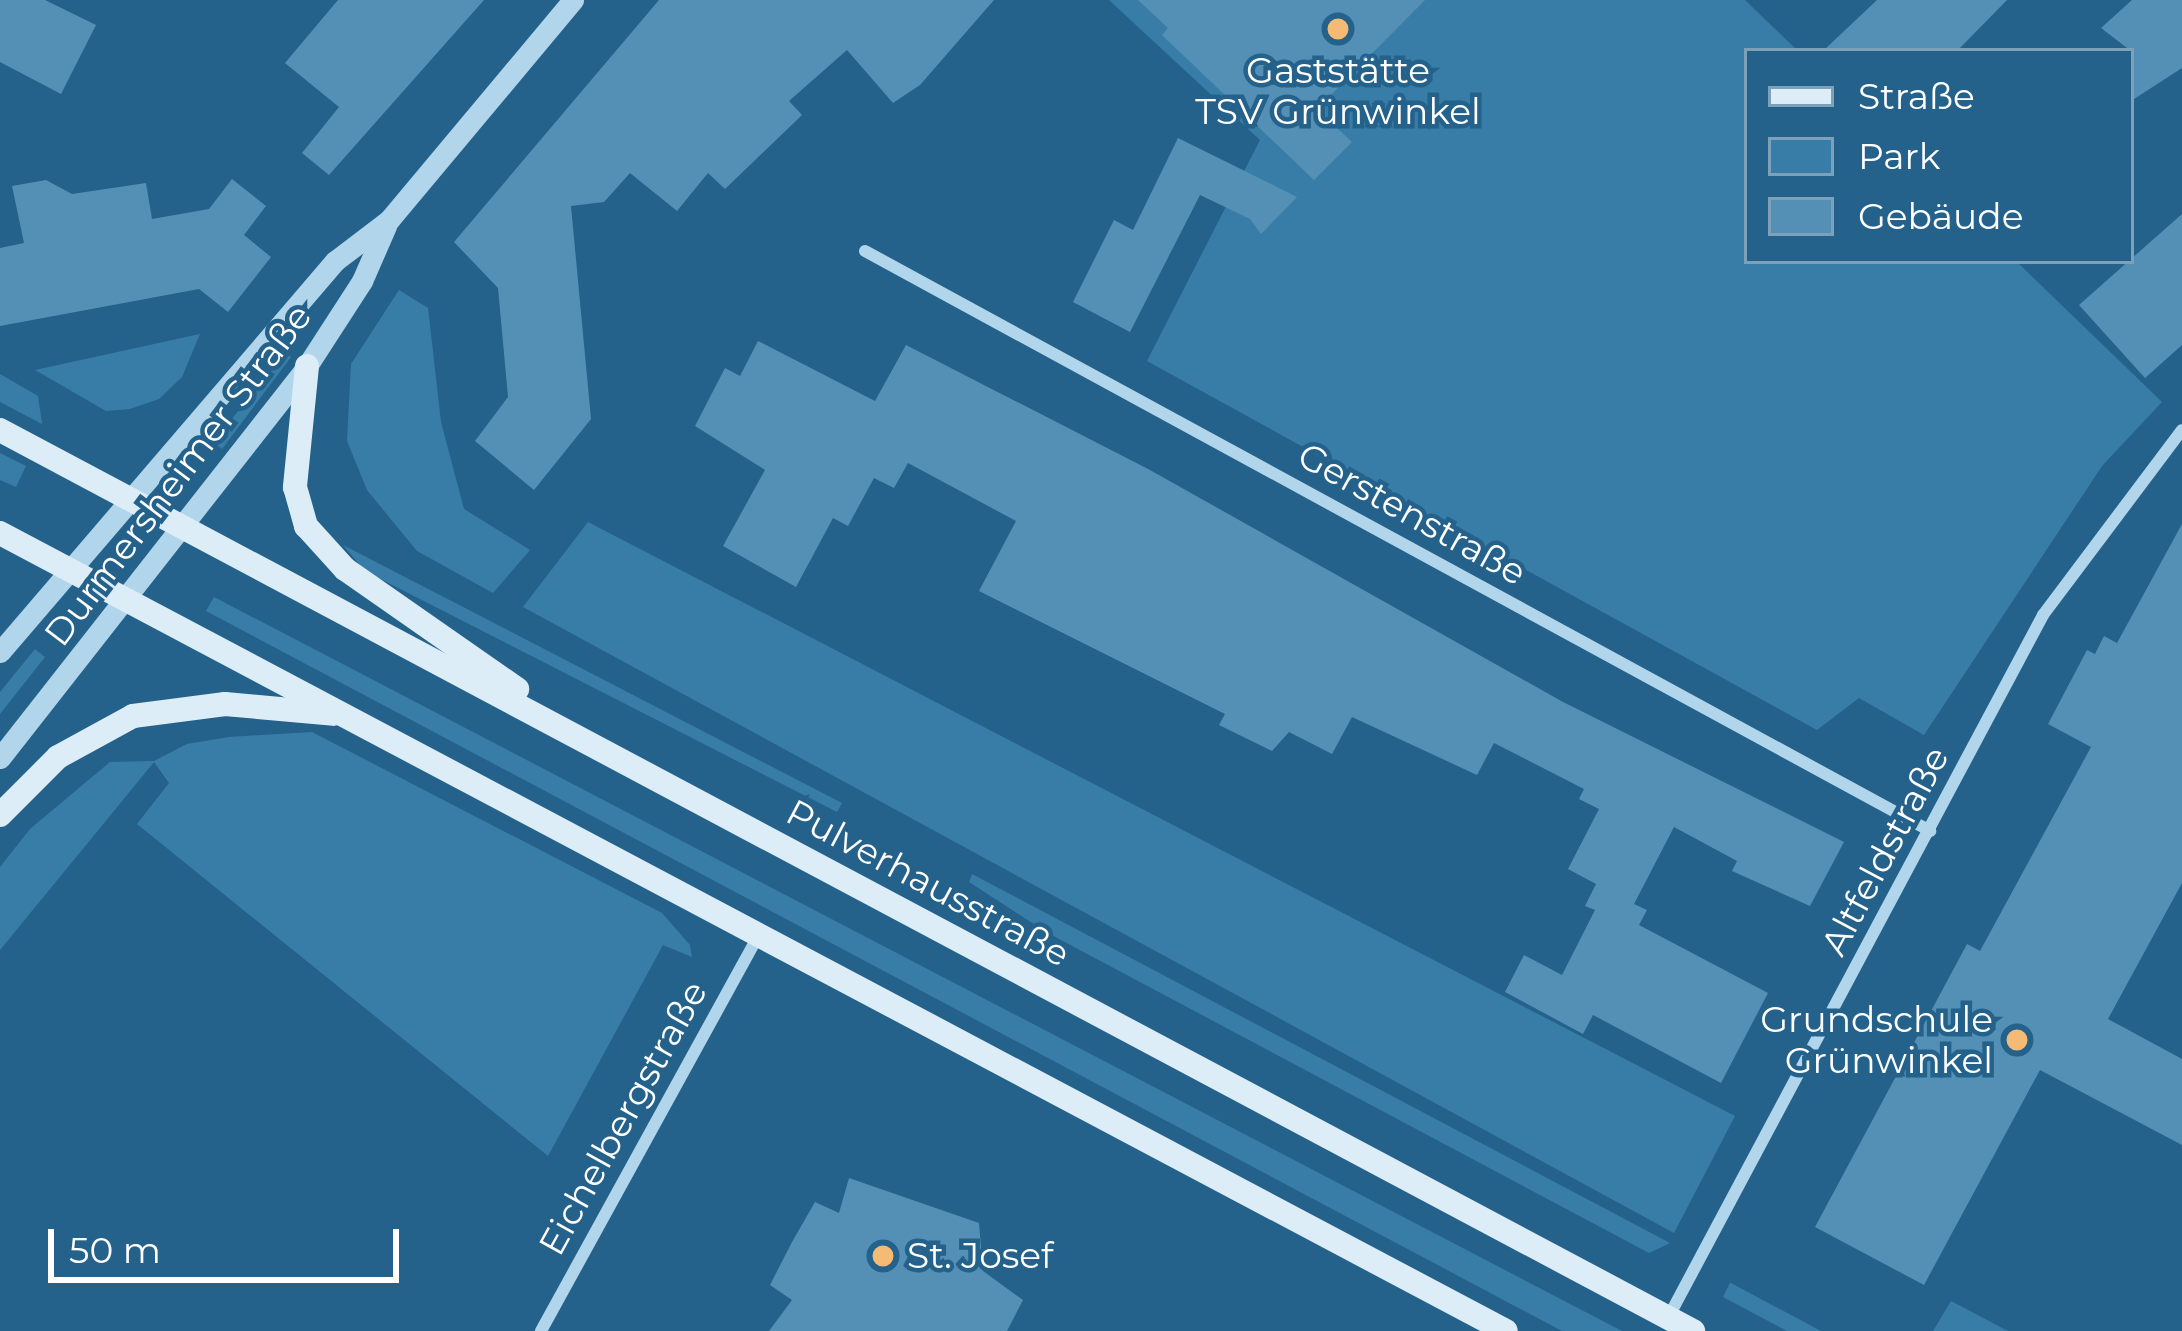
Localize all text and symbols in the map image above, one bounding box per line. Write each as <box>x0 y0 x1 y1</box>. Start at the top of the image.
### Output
marker: Gaststätte TSV Grünwinkel <box>1325 16 1351 42</box>
place label: Gaststätte TSV Grünwinkel <box>1195 48 1481 133</box>
legend <box>1744 48 2134 264</box>
text: Straße <box>1858 74 1975 118</box>
text: Park <box>1858 134 1940 178</box>
text: Gebäude <box>1858 194 2023 238</box>
street label: Durmersheimer Straße <box>35 296 321 654</box>
street label: Gerstenstraße <box>1291 434 1533 594</box>
street label: Altfeldstraße <box>1812 739 1958 963</box>
street label: Pulverhausstraße <box>779 790 1077 976</box>
street label: Eichelbergstraße <box>530 973 716 1263</box>
place label: Grundschule Grünwinkel <box>1760 997 1993 1082</box>
marker: Grundschule Grünwinkel <box>2004 1027 2030 1053</box>
scale bar <box>54 1205 405 1279</box>
text: 50 m <box>69 1228 161 1272</box>
place label: St. Josef <box>907 1234 1053 1278</box>
marker: St. Josef <box>870 1243 896 1269</box>

